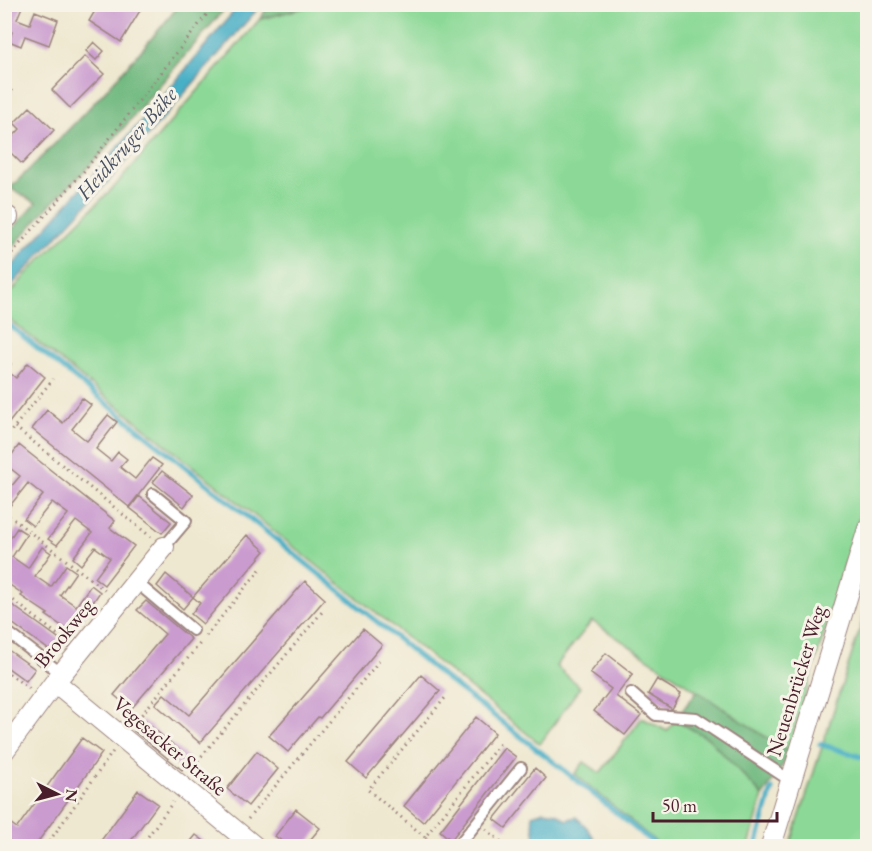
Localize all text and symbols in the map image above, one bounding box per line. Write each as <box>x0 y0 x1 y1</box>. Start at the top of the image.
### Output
water label: Heidkruger Bäke <box>69 80 184 207</box>
street label: Brookweg <box>28 592 100 673</box>
street label: Neuenbrücker Weg <box>760 601 832 760</box>
street label: Vegesacker Straße <box>108 690 233 801</box>
north arrow <box>27 764 87 824</box>
scale bar <box>653 785 778 823</box>
text: N <box>60 788 83 803</box>
text: 50 m <box>662 794 697 817</box>

